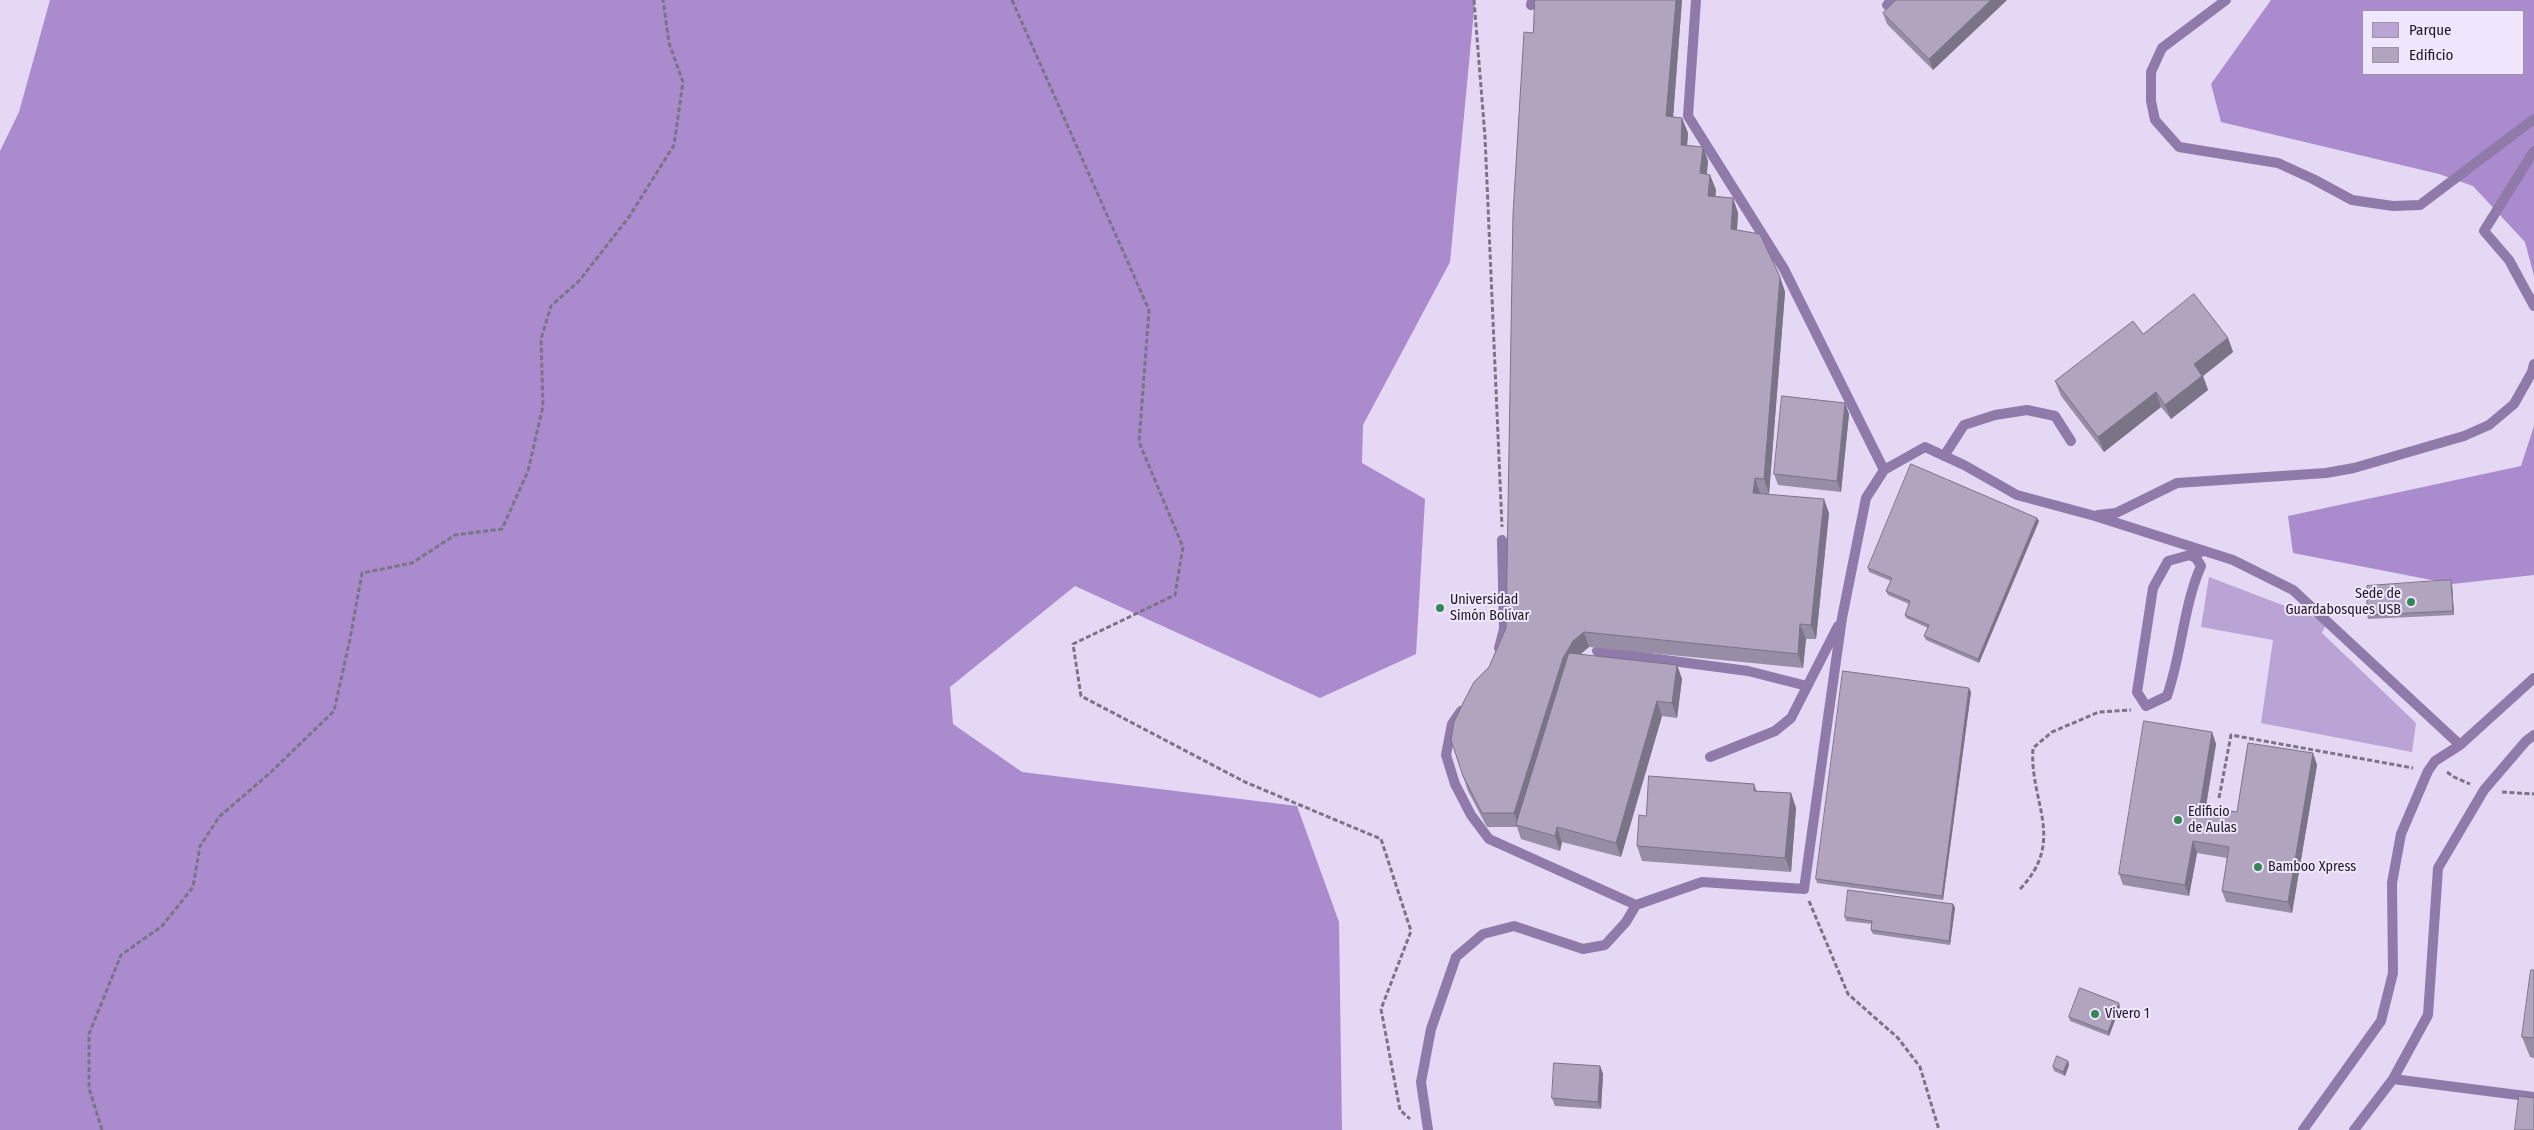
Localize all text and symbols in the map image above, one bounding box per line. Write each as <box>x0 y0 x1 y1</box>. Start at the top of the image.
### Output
legend <box>2362 10 2524 75</box>
text: Parque <box>2409 21 2452 39</box>
text: Edificio <box>2409 46 2454 64</box>
place label: Sede de Guardabosques USB <box>2285 586 2401 618</box>
place label: Universidad Simón Bolívar <box>1450 592 1529 624</box>
marker: Sede de Guardabosques USB <box>2405 596 2417 608</box>
marker: Universidad Simón Bolívar <box>1434 602 1446 614</box>
place label: Edificio de Aulas <box>2188 804 2237 836</box>
marker: Edificio de Aulas <box>2172 814 2184 826</box>
place label: Bamboo Xpress <box>2268 859 2356 875</box>
marker: Bamboo Xpress <box>2252 861 2264 873</box>
place label: Vivero 1 <box>2105 1006 2149 1022</box>
marker: Vivero 1 <box>2089 1008 2101 1020</box>

